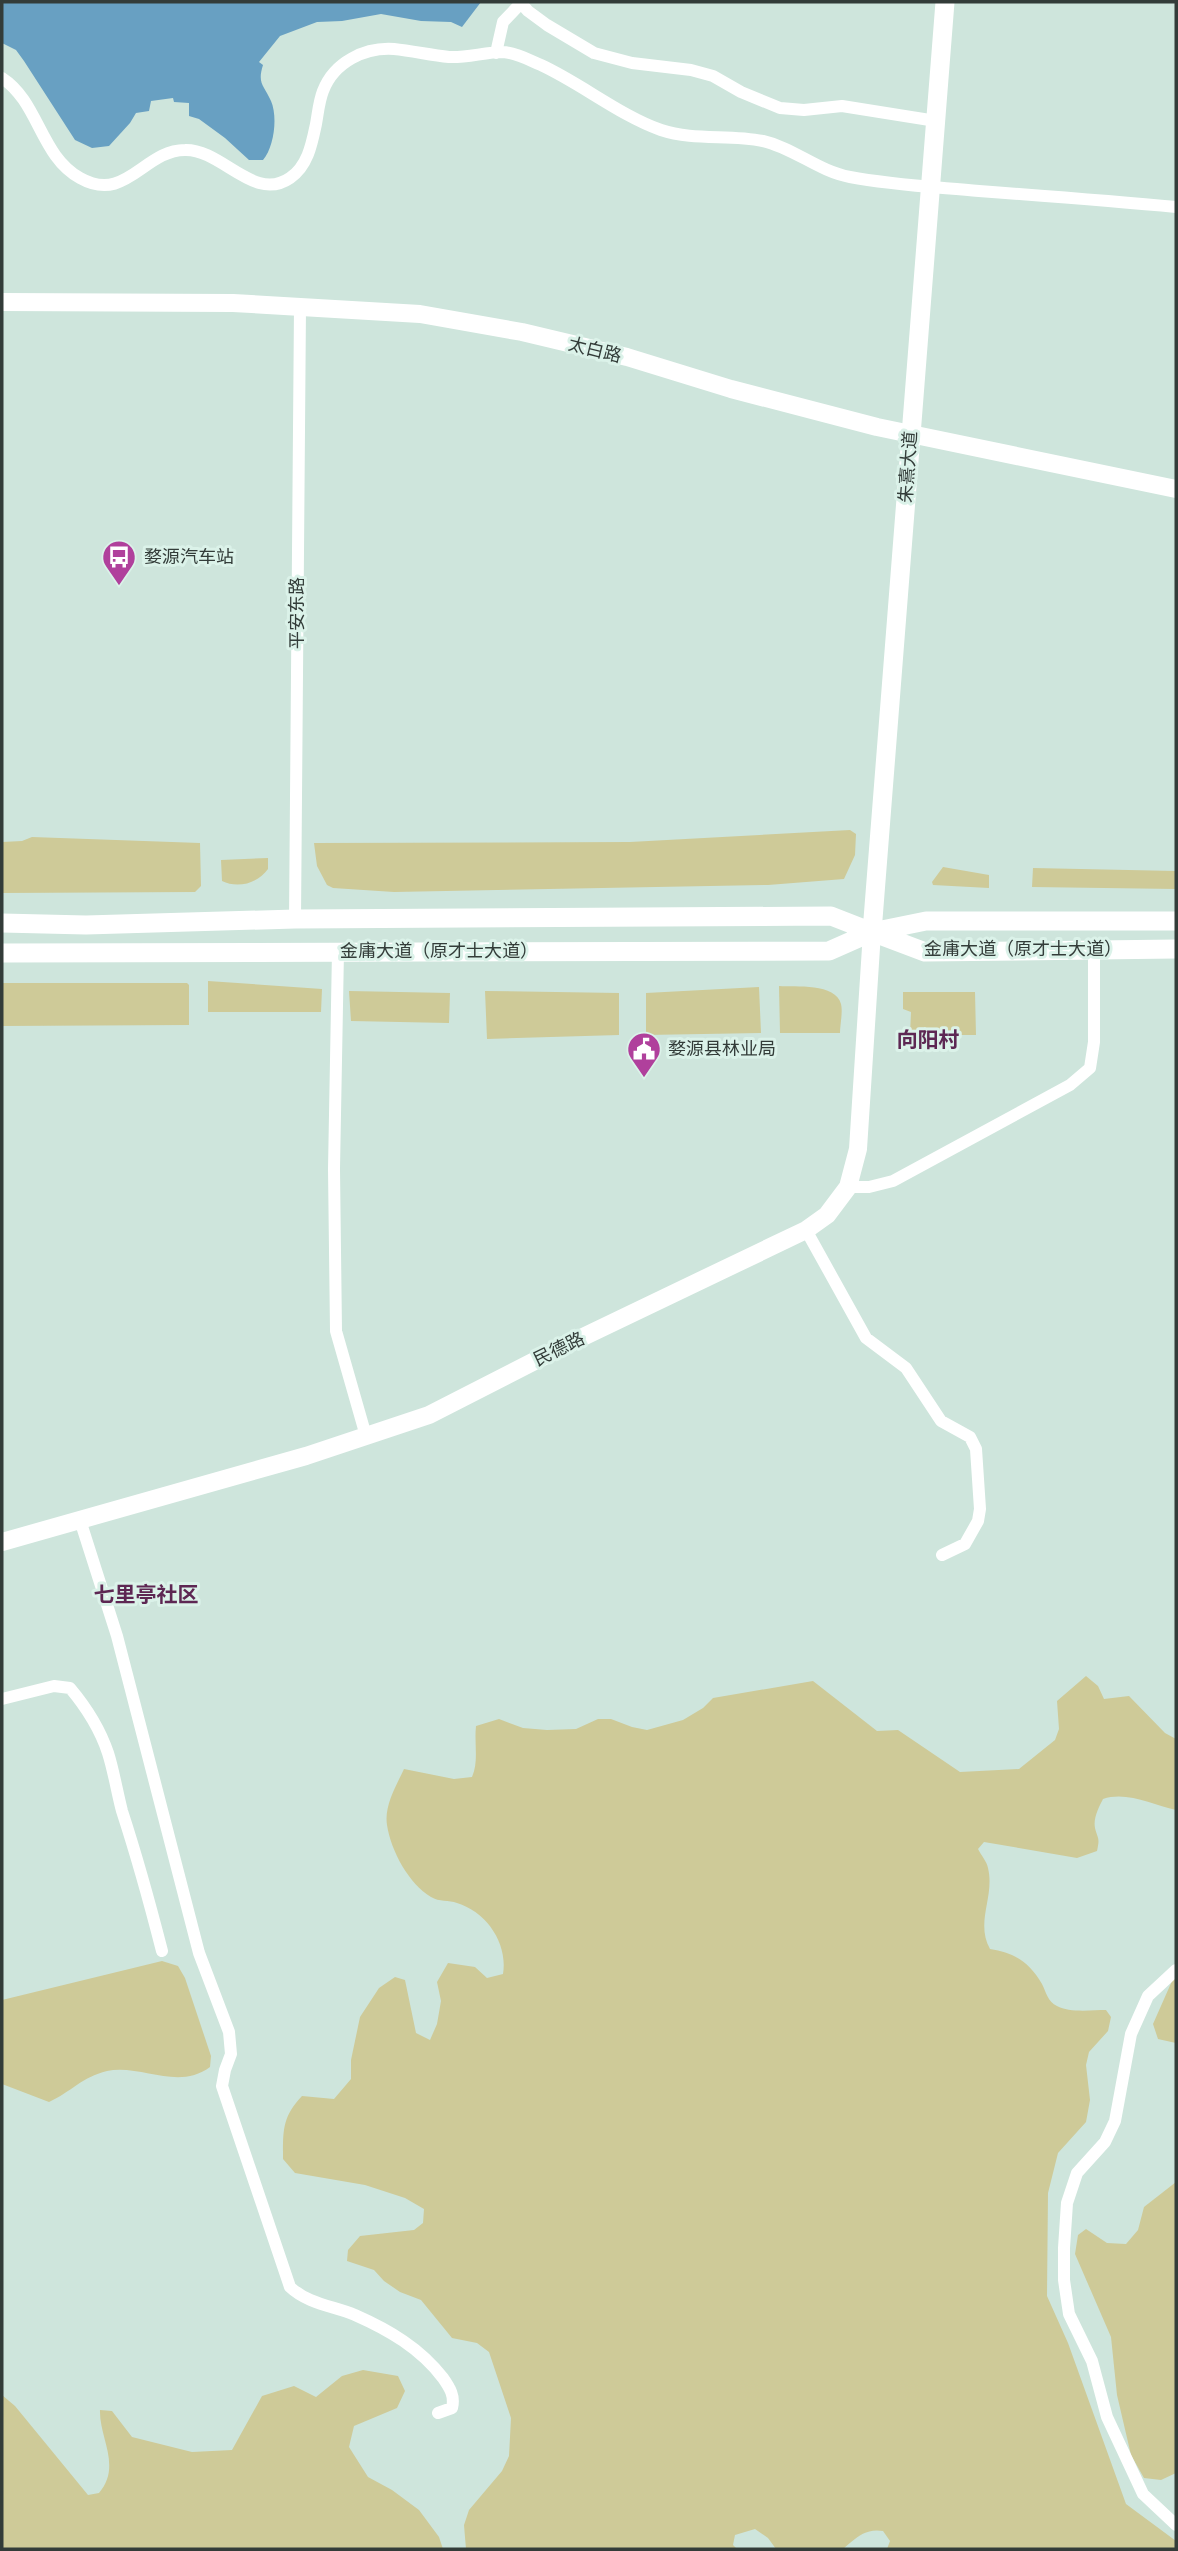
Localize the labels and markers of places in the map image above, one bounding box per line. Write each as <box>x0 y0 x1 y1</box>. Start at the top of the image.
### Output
bus stop icon: 婺源汽车站 <box>100 538 138 587</box>
place label: 婺源汽车站 <box>144 546 234 568</box>
public building icon: 婺源县林业局 <box>625 1030 663 1079</box>
place label: 婺源县林业局 <box>668 1038 776 1060</box>

